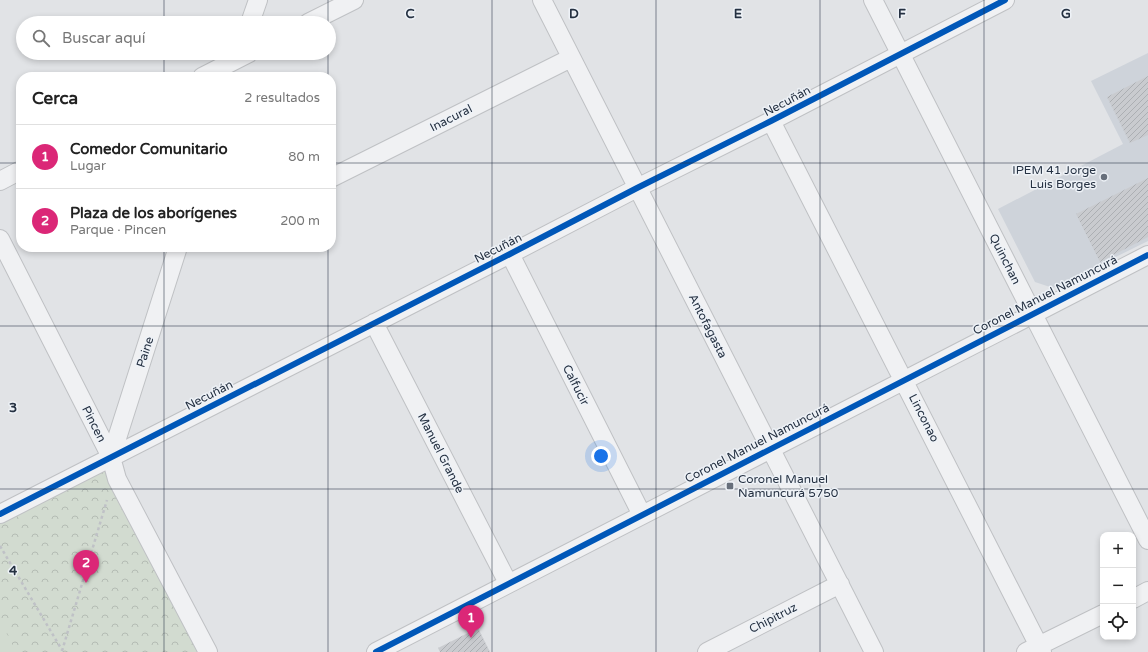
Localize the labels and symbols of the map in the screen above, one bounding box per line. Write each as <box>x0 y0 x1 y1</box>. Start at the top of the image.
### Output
text: C <box>405 6 415 22</box>
text: D <box>569 6 579 22</box>
text: E <box>734 6 742 22</box>
text: F <box>898 6 906 22</box>
text: G <box>1061 6 1071 22</box>
street label: Necuñán <box>761 83 813 119</box>
street label: Inacural <box>428 101 474 135</box>
place label: IPEM 41 Jorge Luis Borges <box>1012 163 1096 191</box>
marker: IPEM 41 Jorge Luis Borges <box>1099 172 1109 182</box>
street label: Necuñán <box>472 230 524 266</box>
street label: Quinchan <box>986 231 1024 287</box>
street label: Coronel Manuel Namuncurá <box>970 252 1120 338</box>
street label: Antofagasta <box>686 292 730 360</box>
street label: Paine <box>133 335 157 369</box>
street label: Calfucir <box>560 362 592 408</box>
street label: Necuñán <box>183 377 235 413</box>
street label: Linconao <box>906 392 942 444</box>
text: 3 <box>9 400 17 416</box>
street label: Coronel Manuel Namuncurá <box>682 400 832 486</box>
street label: Pincen <box>79 404 109 444</box>
street label: Manuel Grande <box>415 411 467 496</box>
your location <box>591 446 611 466</box>
place label: Coronel Manuel Namuncurá 5750 <box>738 472 839 500</box>
marker: Coronel Manuel Namuncurá 5750 <box>725 481 735 491</box>
pin: 2 <box>73 550 99 583</box>
text: 4 <box>9 563 18 579</box>
street label: Chipitruz <box>747 600 799 636</box>
pin: 1 <box>458 605 484 638</box>

